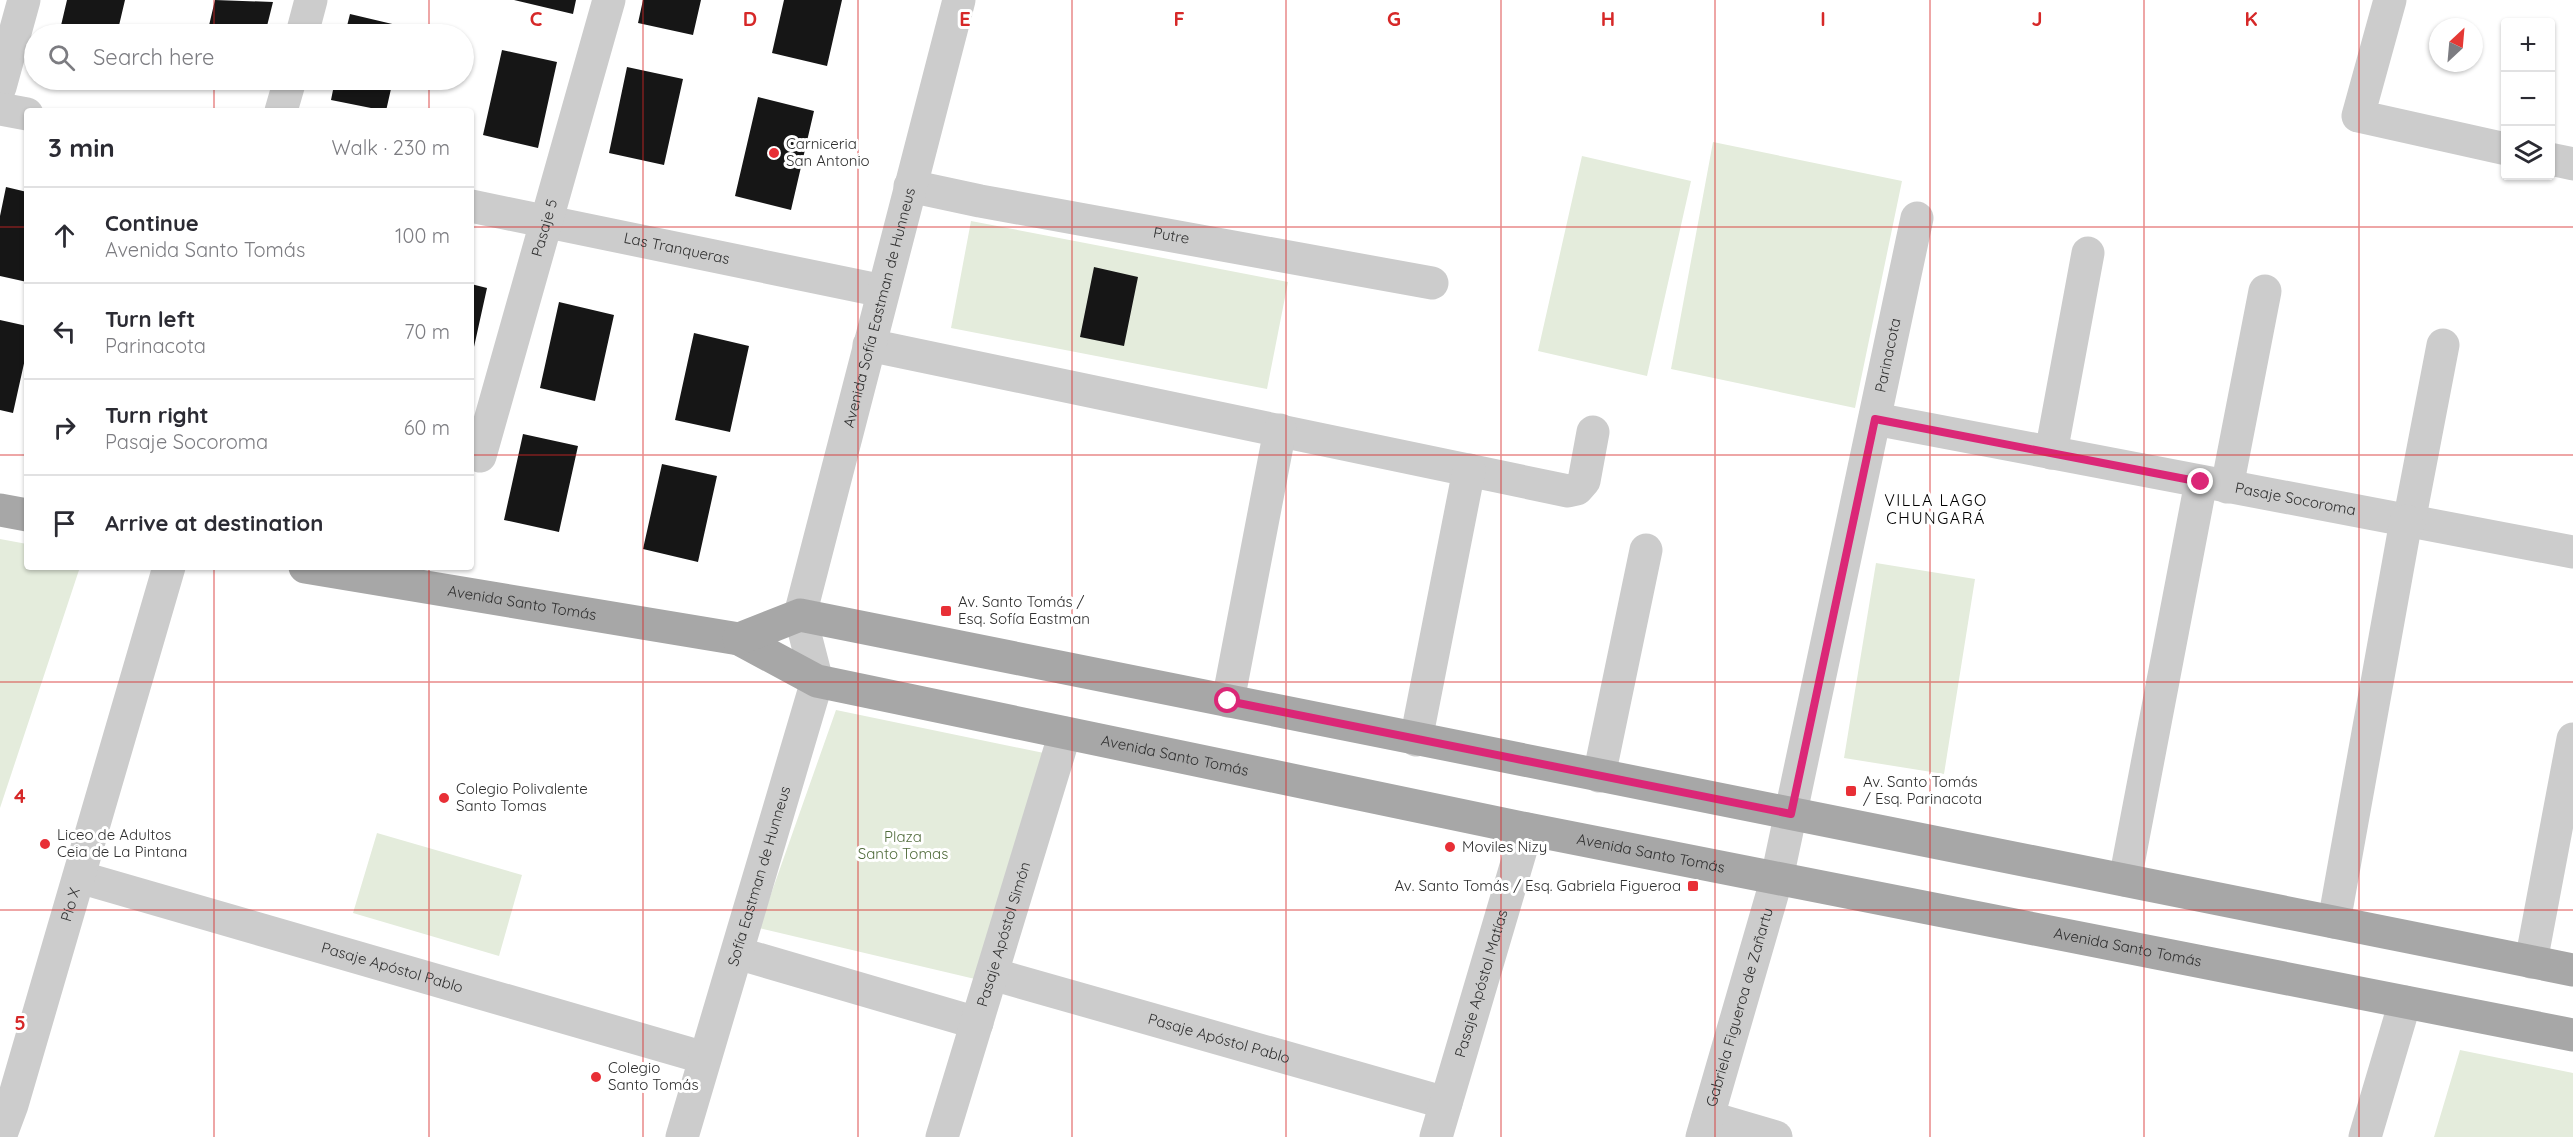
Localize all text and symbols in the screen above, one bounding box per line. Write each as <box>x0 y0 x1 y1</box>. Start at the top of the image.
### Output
text: C <box>530 6 543 31</box>
text: D <box>743 6 757 31</box>
text: E <box>959 6 971 31</box>
text: F <box>1173 6 1185 31</box>
text: G <box>1387 6 1401 31</box>
text: H <box>1601 6 1615 31</box>
text: I <box>1820 6 1826 31</box>
text: J <box>2031 6 2043 31</box>
text: K <box>2244 6 2258 31</box>
north arrow <box>2429 18 2483 72</box>
map controls <box>2501 18 2555 180</box>
button: + <box>2501 18 2555 72</box>
search box <box>24 24 474 90</box>
icon: search <box>45 41 78 74</box>
text: Search here <box>93 43 214 71</box>
button: − <box>2501 72 2555 126</box>
button: layers <box>2501 126 2555 180</box>
text: 3 min <box>48 131 115 164</box>
place label: Carniceria San Antonio <box>786 134 870 170</box>
text: Walk · 230 m <box>331 135 450 160</box>
marker: Carniceria San Antonio <box>767 146 781 160</box>
street label: Avenida Sofía Eastman de Hunneus <box>839 186 919 430</box>
street label: Pasaje 5 <box>527 197 561 259</box>
text: Continue <box>105 209 199 237</box>
icon: ahead <box>48 219 81 252</box>
text: 100 m <box>395 223 450 248</box>
street label: Putre <box>1152 223 1191 248</box>
street label: Las Tranqueras <box>622 228 731 268</box>
text: Avenida Santo Tomás <box>105 237 305 262</box>
text: Turn left <box>105 305 195 333</box>
icon: left <box>48 315 81 348</box>
street label: Parinacota <box>1870 316 1905 394</box>
text: 70 m <box>404 319 450 344</box>
text: Parinacota <box>105 333 206 358</box>
text: Turn right <box>105 401 209 429</box>
icon: right <box>48 411 81 444</box>
text: 60 m <box>404 415 450 440</box>
text: Pasaje Socoroma <box>105 429 268 454</box>
route end <box>2187 468 2213 494</box>
street label: Pasaje Socoroma <box>2234 478 2357 519</box>
district label: VILLA LAGO CHUNGARÁ <box>1884 490 1988 528</box>
icon: arrive <box>48 507 81 540</box>
text: Arrive at destination <box>105 509 323 537</box>
street label: Avenida Santo Tomás <box>446 581 598 624</box>
place label: Av. Santo Tomás / Esq. Sofía Eastman <box>958 592 1090 628</box>
marker: Av. Santo Tomás / Esq. Sofía Eastman <box>939 604 953 618</box>
route start <box>1214 687 1240 713</box>
street label: Avenida Santo Tomás <box>1099 730 1250 780</box>
place label: Av. Santo Tomás / Esq. Parinacota <box>1863 772 1982 808</box>
place label: Colegio Polivalente Santo Tomas <box>456 779 588 815</box>
text: 4 <box>14 783 26 808</box>
street label: Sofía Eastman de Hunneus <box>723 784 794 968</box>
marker: Av. Santo Tomás / Esq. Parinacota <box>1844 784 1858 798</box>
marker: Colegio Polivalente Santo Tomas <box>437 791 451 805</box>
place label: Liceo de Adultos Ceia de La Pintana <box>57 825 187 861</box>
park label: Plaza Santo Tomas <box>858 827 948 863</box>
street label: Avenida Santo Tomás <box>1575 829 1727 877</box>
marker: Liceo de Adultos Ceia de La Pintana <box>38 837 52 851</box>
place label: Moviles Nizy <box>1462 837 1547 856</box>
marker: Moviles Nizy <box>1443 840 1457 854</box>
street label: Pasaje Apóstol Simón <box>972 859 1034 1009</box>
place label: Av. Santo Tomás / Esq. Gabriela Figueroa <box>1395 876 1681 895</box>
marker: Av. Santo Tomás / Esq. Gabriela Figueroa <box>1686 879 1700 893</box>
street label: Pío X <box>56 885 84 924</box>
street label: Gabriela Figueroa de Zañartu <box>1701 905 1777 1109</box>
street label: Pasaje Apóstol Matías <box>1450 907 1512 1060</box>
street label: Avenida Santo Tomás <box>2052 923 2203 971</box>
street label: Pasaje Apóstol Pablo <box>319 938 465 997</box>
street label: Pasaje Apóstol Pablo <box>1146 1009 1292 1067</box>
text: 5 <box>14 1010 26 1035</box>
place label: Colegio Santo Tomás <box>608 1058 698 1094</box>
marker: Colegio Santo Tomás <box>589 1070 603 1084</box>

